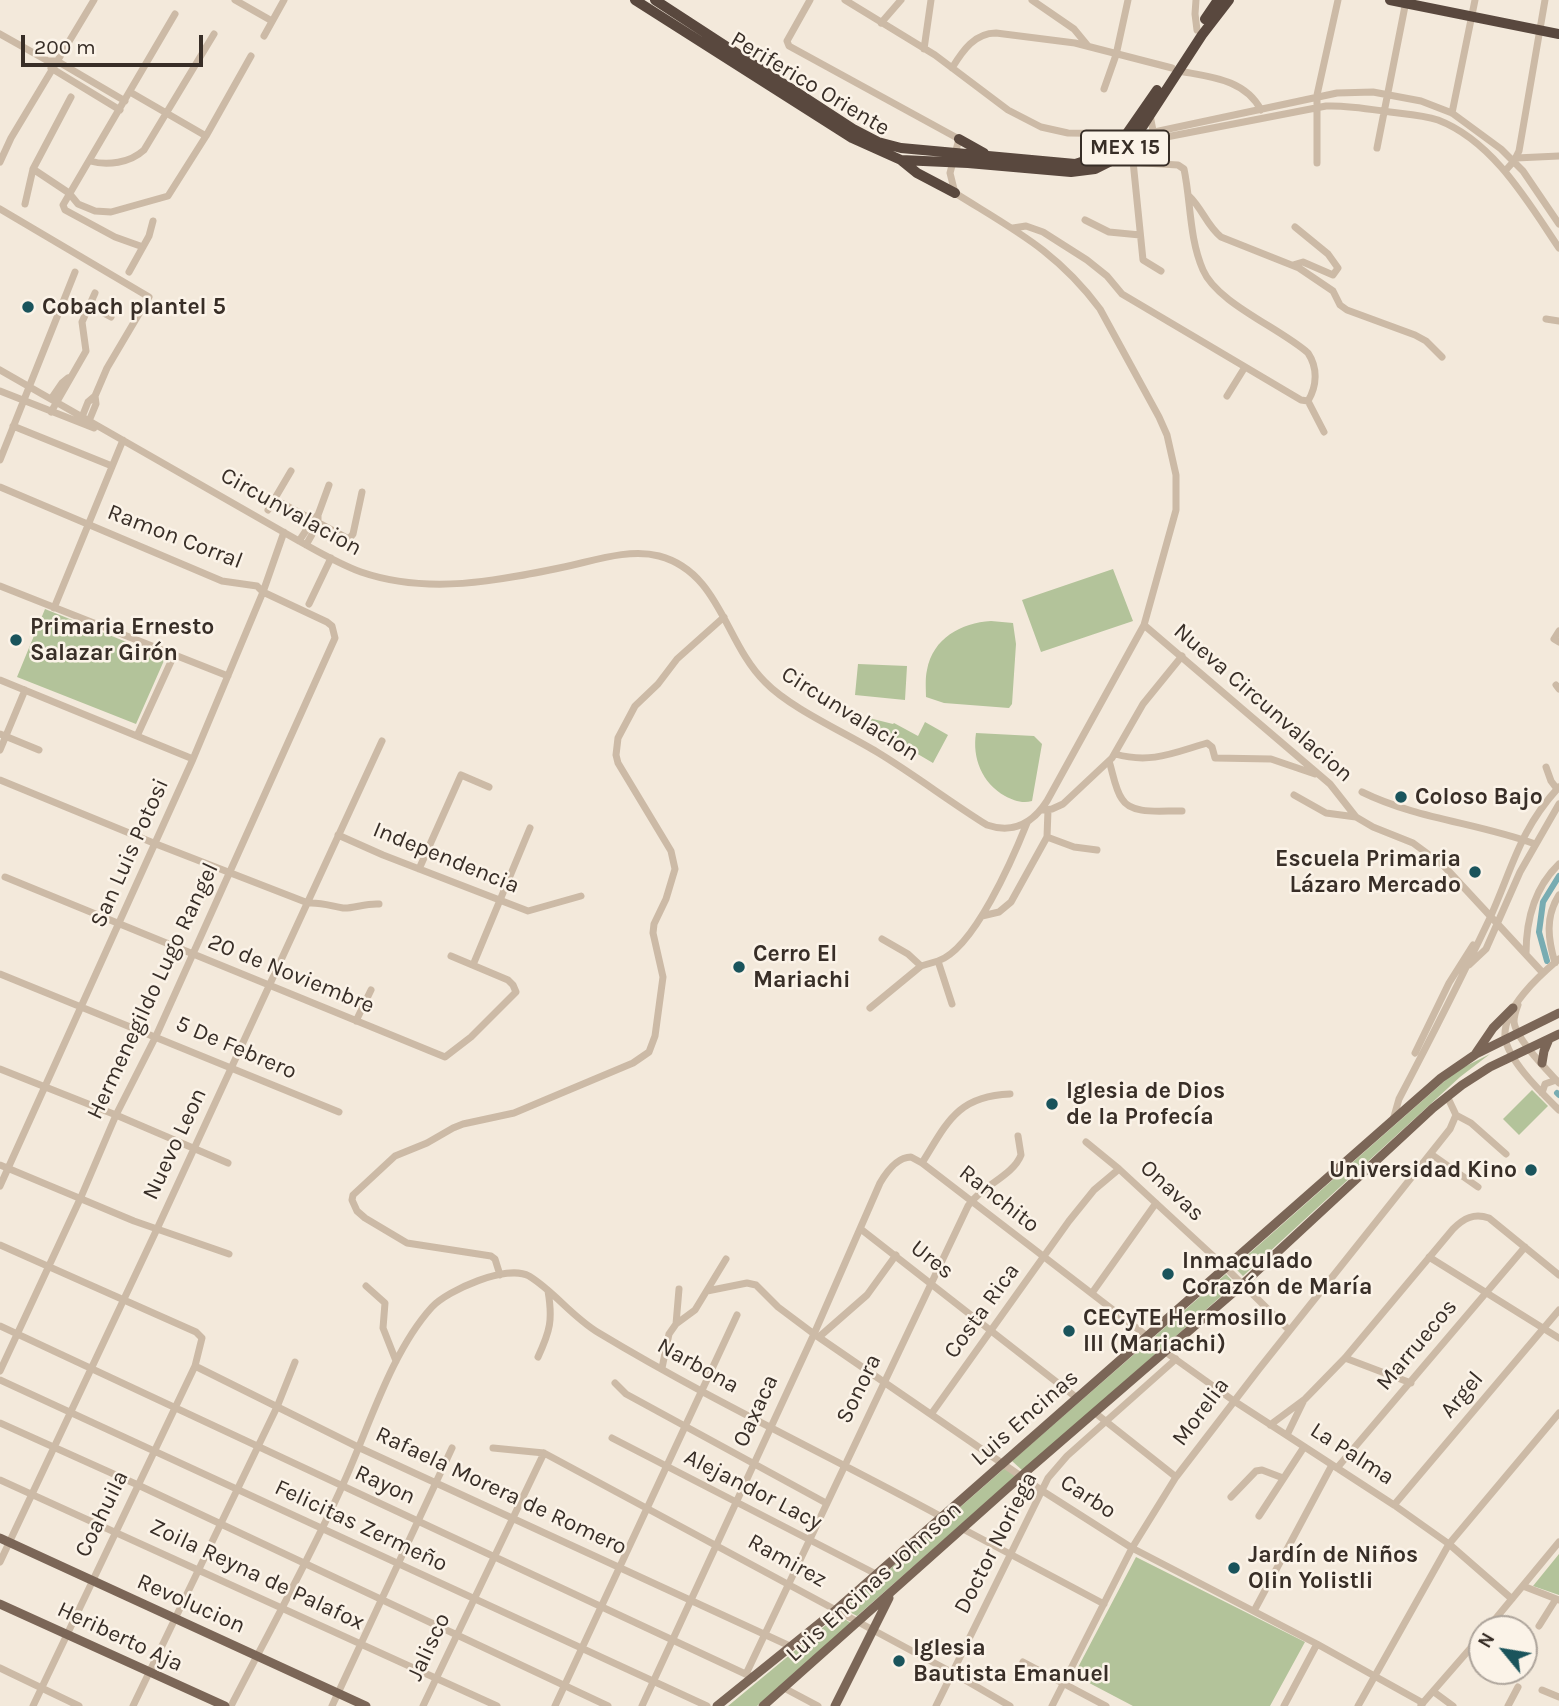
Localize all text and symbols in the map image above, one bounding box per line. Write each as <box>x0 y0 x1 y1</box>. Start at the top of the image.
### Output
scale bar <box>24 21 206 65</box>
street label: Periferico Oriente <box>725 26 895 142</box>
text: 200 m <box>34 35 96 59</box>
road number: MEX 15 <box>1081 130 1169 166</box>
place label: Cobach plantel 5 <box>42 293 226 321</box>
marker: Cobach plantel 5 <box>20 299 36 315</box>
street label: Circunvalacion <box>215 462 367 562</box>
street label: Ramon Corral <box>104 499 246 575</box>
place label: Primaria Ernesto Salazar Girón <box>30 613 214 667</box>
street label: Nueva Circunvalacion <box>1168 618 1358 788</box>
marker: Primaria Ernesto Salazar Girón <box>8 632 24 648</box>
street label: Circunvalacion <box>776 661 924 767</box>
street label: San Luis Potosi <box>85 774 175 932</box>
place label: Coloso Bajo <box>1415 783 1543 811</box>
marker: Coloso Bajo <box>1393 789 1409 805</box>
street label: Independencia <box>369 816 523 900</box>
place label: Escuela Primaria Lázaro Mercado <box>1275 845 1461 899</box>
street label: Hermenegildo Lugo Rangel <box>81 858 225 1124</box>
marker: Escuela Primaria Lázaro Mercado <box>1467 864 1483 880</box>
street label: 20 de Noviembre <box>204 928 378 1020</box>
place label: Cerro El Mariachi <box>753 940 851 994</box>
marker: Cerro El Mariachi <box>731 959 747 975</box>
street label: 5 De Febrero <box>171 1010 301 1086</box>
place label: Iglesia de Dios de la Profecía <box>1066 1077 1225 1131</box>
street label: Nuevo Leon <box>137 1084 213 1204</box>
marker: Iglesia de Dios de la Profecía <box>1044 1096 1060 1112</box>
street label: Onavas <box>1134 1154 1210 1228</box>
place label: Universidad Kino <box>1329 1156 1517 1184</box>
street label: Ranchito <box>953 1159 1045 1239</box>
marker: Universidad Kino <box>1523 1162 1539 1178</box>
street label: Ures <box>905 1235 959 1285</box>
place label: Inmaculado Corazón de María <box>1182 1247 1372 1301</box>
street label: Costa Rica <box>938 1258 1026 1364</box>
marker: Inmaculado Corazón de María <box>1160 1266 1176 1282</box>
street label: Marruecos <box>1371 1294 1463 1396</box>
place label: CECyTE Hermosillo III (Mariachi) <box>1083 1304 1287 1358</box>
marker: CECyTE Hermosillo III (Mariachi) <box>1061 1323 1077 1339</box>
street label: Narbona <box>652 1332 744 1400</box>
street label: Sonora <box>830 1350 888 1428</box>
street label: Luis Encinas <box>966 1364 1084 1472</box>
street label: Argel <box>1435 1366 1489 1424</box>
street label: Oaxaca <box>727 1371 785 1451</box>
street label: Morelia <box>1166 1372 1236 1452</box>
street label: La Palma <box>1305 1417 1399 1491</box>
street label: Rafaela Morera de Romero <box>371 1421 631 1561</box>
street label: Alejandor Lacy <box>679 1443 827 1537</box>
street label: Rayon <box>350 1459 420 1511</box>
street label: Coahuila <box>69 1466 135 1562</box>
street label: Doctor Noriega <box>948 1467 1044 1619</box>
street label: Carbo <box>1055 1469 1121 1525</box>
street label: Felicitas Zermeño <box>270 1474 452 1578</box>
street label: Luis Encinas Johnson <box>780 1496 968 1668</box>
street label: Zoila Reyna de Palafox <box>145 1513 369 1637</box>
street label: Ramirez <box>743 1528 831 1594</box>
place label: Jardín de Niños Olin Yolistli <box>1248 1541 1418 1595</box>
marker: Jardín de Niños Olin Yolistli <box>1226 1560 1242 1576</box>
street label: Revolucion <box>133 1568 249 1640</box>
street label: Heriberto Aja <box>53 1596 187 1678</box>
street label: Jalisco <box>401 1609 457 1685</box>
north arrow <box>1468 1615 1538 1685</box>
text: N <box>1474 1629 1499 1652</box>
place label: Iglesia Bautista Emanuel <box>913 1634 1110 1688</box>
marker: Iglesia Bautista Emanuel <box>891 1653 907 1669</box>

